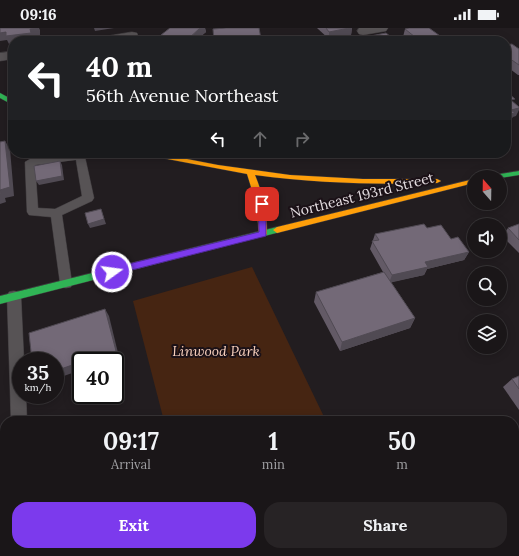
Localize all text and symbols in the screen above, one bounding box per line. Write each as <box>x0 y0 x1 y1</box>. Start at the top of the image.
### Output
text: 09:16 <box>20 5 57 24</box>
text: 40 m <box>86 49 152 85</box>
icon: left <box>20 52 72 104</box>
text: 56th Avenue Northeast <box>86 84 279 107</box>
icon: left <box>207 128 229 150</box>
icon: ahead <box>249 128 271 150</box>
icon: right <box>291 128 313 150</box>
street label: Northeast 193rd Street <box>288 168 436 222</box>
north arrow <box>467 170 507 210</box>
map controls <box>467 170 507 354</box>
pin <box>245 187 279 221</box>
icon: arrive <box>251 193 273 215</box>
button: sound <box>467 218 507 258</box>
position arrow <box>91 251 133 293</box>
button: search <box>467 266 507 306</box>
button: layers <box>467 314 507 354</box>
park label: Linwood Park <box>172 342 260 360</box>
speed limit sign: 40 <box>72 352 124 404</box>
text: 35 <box>27 360 49 385</box>
text: km/h <box>24 381 52 394</box>
text: 09:17 <box>103 426 159 457</box>
text: 1 <box>269 426 278 457</box>
text: 50 <box>388 426 416 457</box>
text: Arrival <box>111 456 151 473</box>
text: min <box>262 456 285 473</box>
text: m <box>396 456 408 473</box>
button: Exit <box>12 502 256 548</box>
button: Share <box>264 502 507 548</box>

